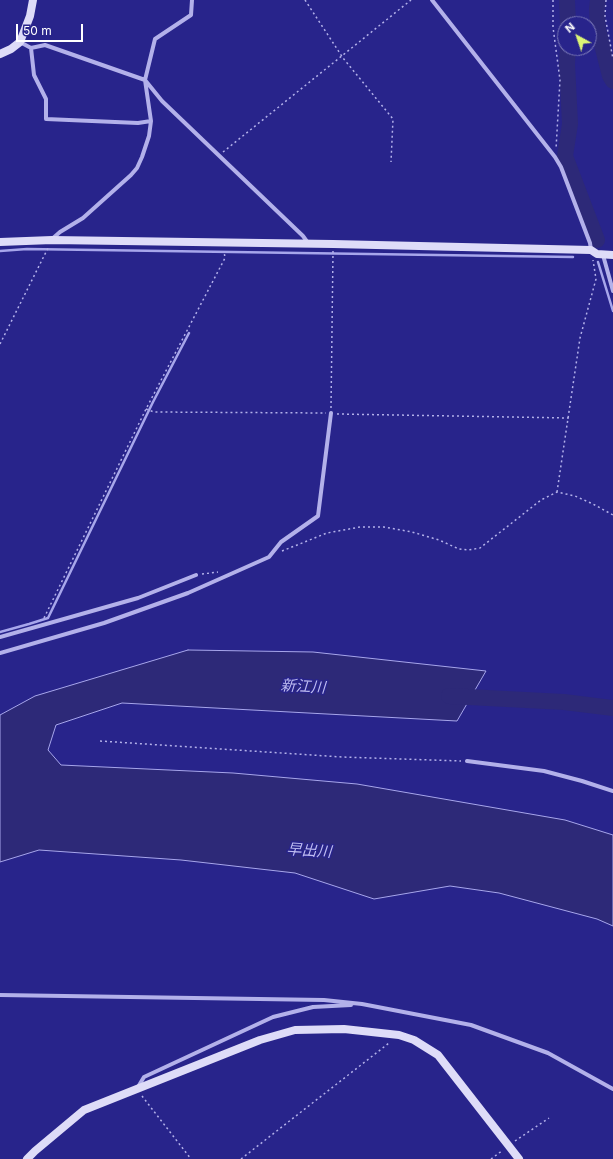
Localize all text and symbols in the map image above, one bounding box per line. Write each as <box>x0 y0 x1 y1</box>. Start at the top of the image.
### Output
scale bar <box>18 16 85 42</box>
north arrow <box>557 16 597 56</box>
text: N <box>562 20 578 36</box>
text: 50 m <box>23 23 52 38</box>
water label: 新江川 <box>280 677 326 697</box>
water label: 早出川 <box>286 840 332 862</box>

